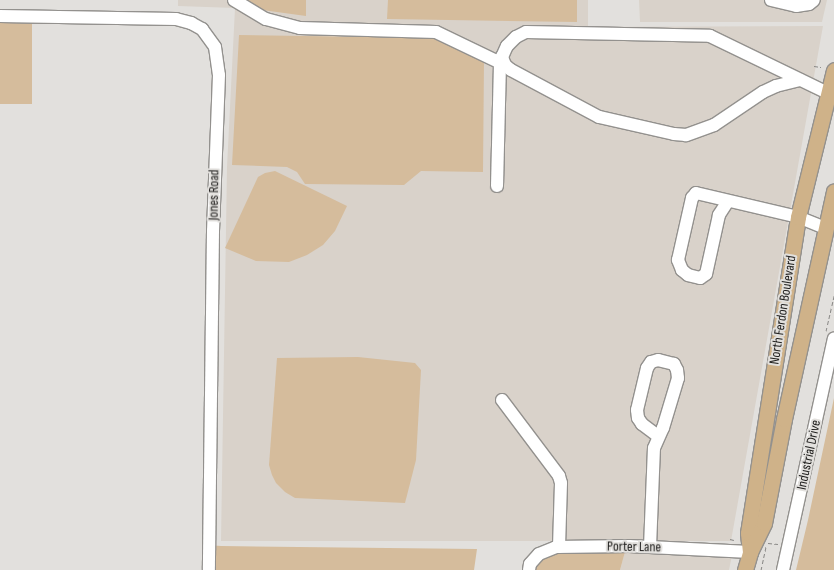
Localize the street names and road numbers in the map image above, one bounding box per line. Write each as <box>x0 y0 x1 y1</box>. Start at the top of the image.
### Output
street label: Jones Road <box>205 169 223 221</box>
street label: North Ferdon Boulevard <box>766 254 800 366</box>
street label: Industrial Drive <box>793 418 825 492</box>
street label: Porter Lane <box>607 538 661 556</box>

